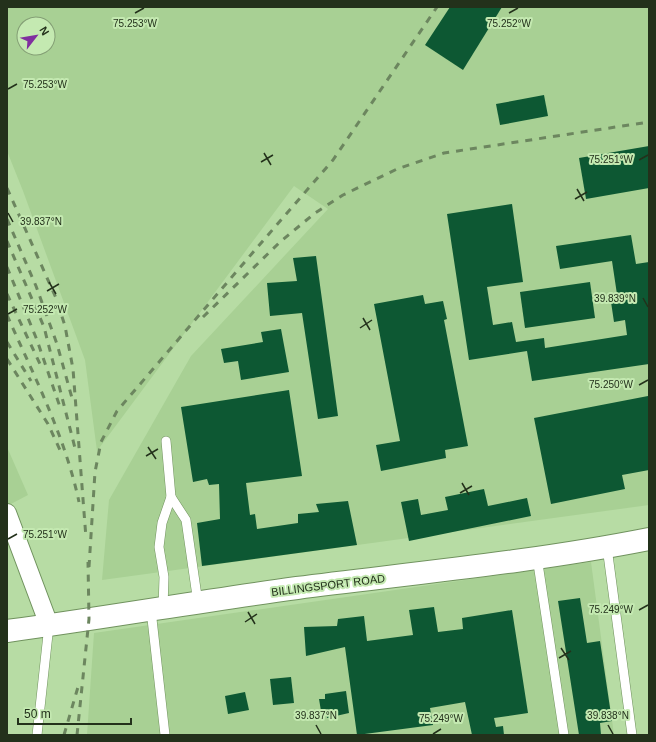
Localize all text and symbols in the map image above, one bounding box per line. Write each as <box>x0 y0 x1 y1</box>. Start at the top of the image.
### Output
north arrow <box>16 16 56 56</box>
text: 75.253°W <box>113 18 158 29</box>
text: 75.252°W <box>487 18 532 29</box>
text: N <box>37 24 52 37</box>
text: 75.253°W <box>23 79 68 90</box>
text: 75.251°W <box>589 154 634 165</box>
text: 39.837°N <box>20 216 62 227</box>
text: 39.839°N <box>594 293 636 304</box>
text: 75.252°W <box>23 304 68 315</box>
text: 75.250°W <box>589 379 634 390</box>
text: 75.251°W <box>23 529 68 540</box>
street label: BILLINGSPORT ROAD <box>270 572 386 598</box>
text: 75.249°W <box>589 604 634 615</box>
scale bar <box>18 700 131 726</box>
text: 50 m <box>24 707 51 721</box>
text: 39.837°N <box>295 710 337 721</box>
text: 39.838°N <box>587 710 629 721</box>
text: 75.249°W <box>419 713 464 724</box>

